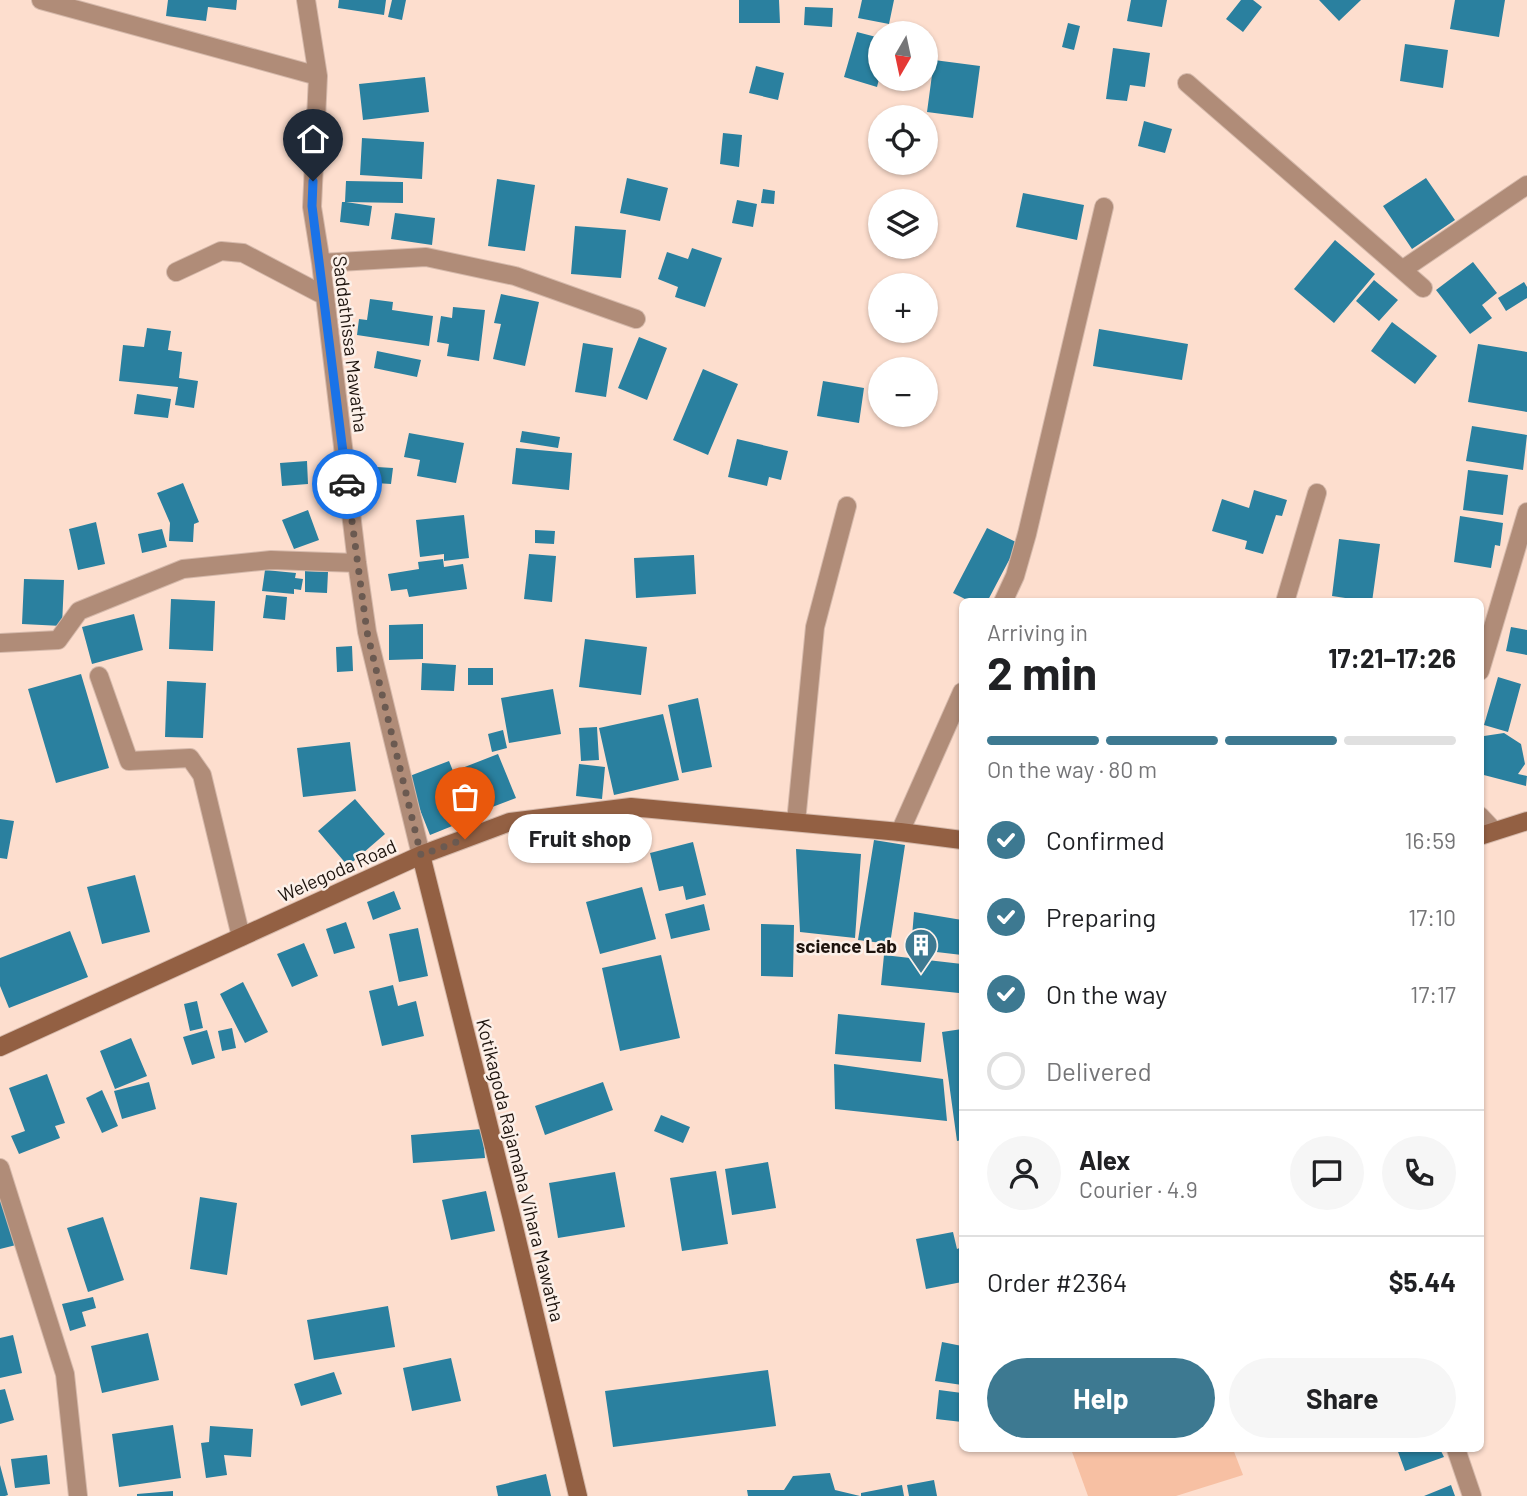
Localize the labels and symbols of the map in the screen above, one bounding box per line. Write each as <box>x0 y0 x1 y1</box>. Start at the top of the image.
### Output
north arrow <box>868 21 938 91</box>
pin <box>283 109 343 181</box>
street label: Saddathissa Mawatha <box>329 254 373 434</box>
courier <box>312 449 382 519</box>
pin <box>435 767 495 839</box>
callout: Fruit shop <box>507 814 650 864</box>
street label: Welegoda Road <box>274 834 400 906</box>
building icon: science Lab <box>902 926 940 975</box>
place label: science Lab <box>796 934 897 957</box>
street label: Kotikagoda Rajamaha Vihara Mawatha <box>472 1016 570 1324</box>

